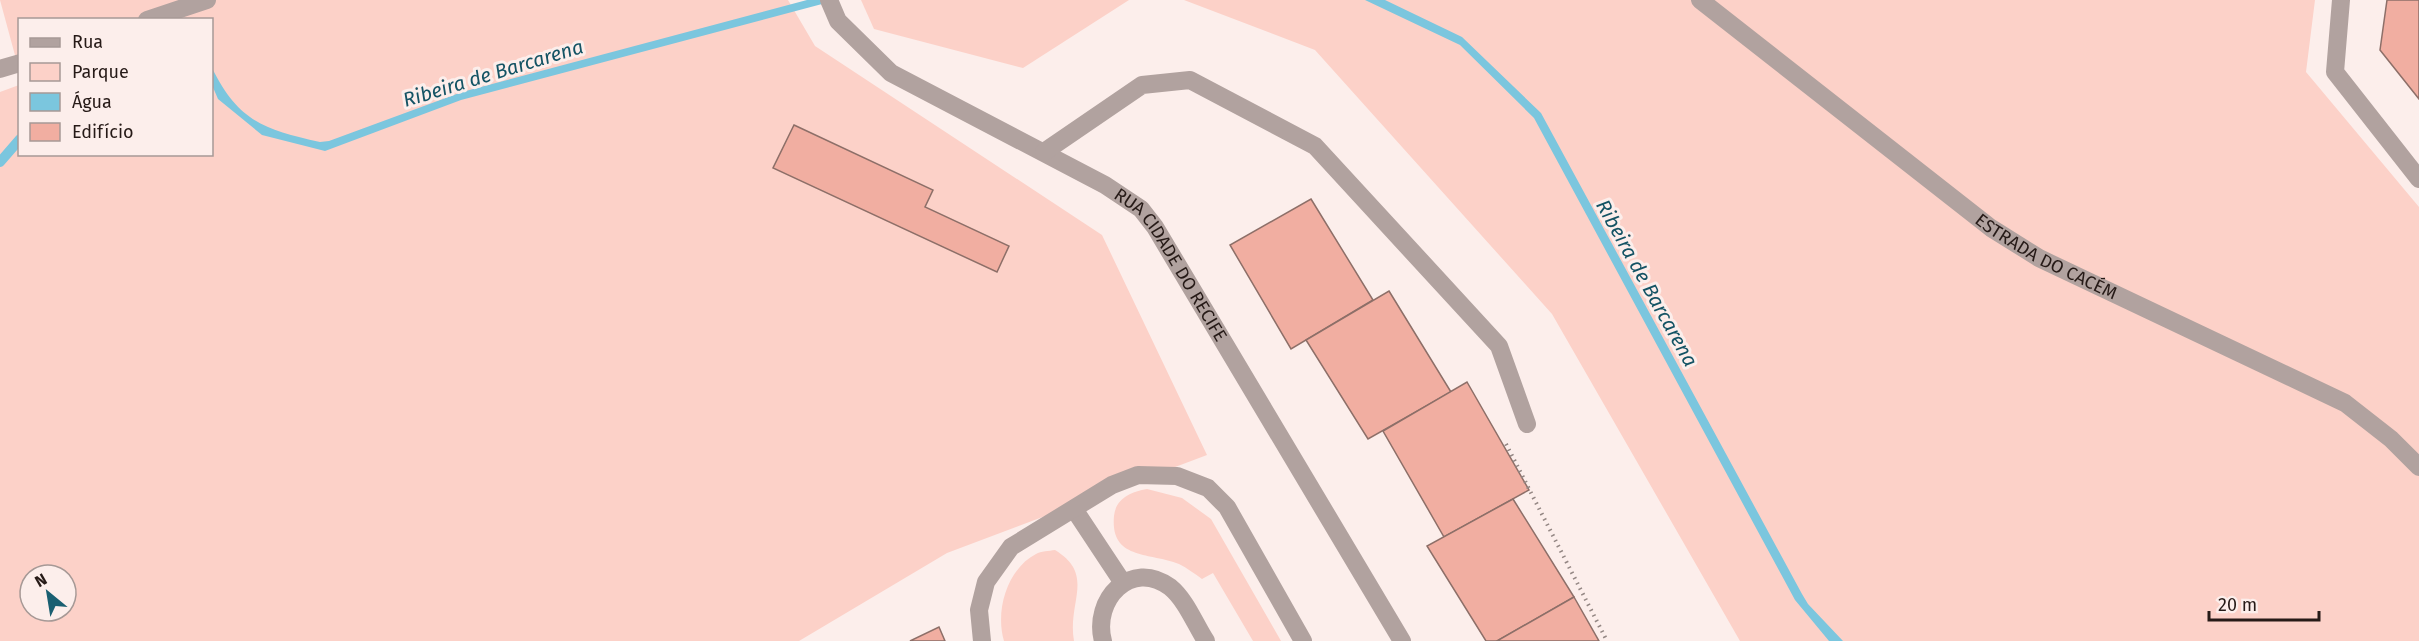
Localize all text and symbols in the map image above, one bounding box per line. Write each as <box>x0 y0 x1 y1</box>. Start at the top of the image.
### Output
legend <box>18 18 213 156</box>
text: Rua <box>72 31 103 53</box>
water label: Ribeira de Barcarena <box>400 34 586 112</box>
text: Parque <box>72 61 129 83</box>
text: Água <box>72 90 112 113</box>
text: Edifício <box>72 121 134 143</box>
street label: RUA CIDADE DO RECIFE <box>1110 183 1232 345</box>
water label: Ribeira de Barcarena <box>1591 195 1703 371</box>
street label: ESTRADA DO CACÉM <box>1971 209 2121 304</box>
north arrow <box>18 563 78 623</box>
text: N <box>31 570 50 591</box>
scale bar <box>2209 584 2318 622</box>
text: 20 m <box>2218 594 2257 616</box>

